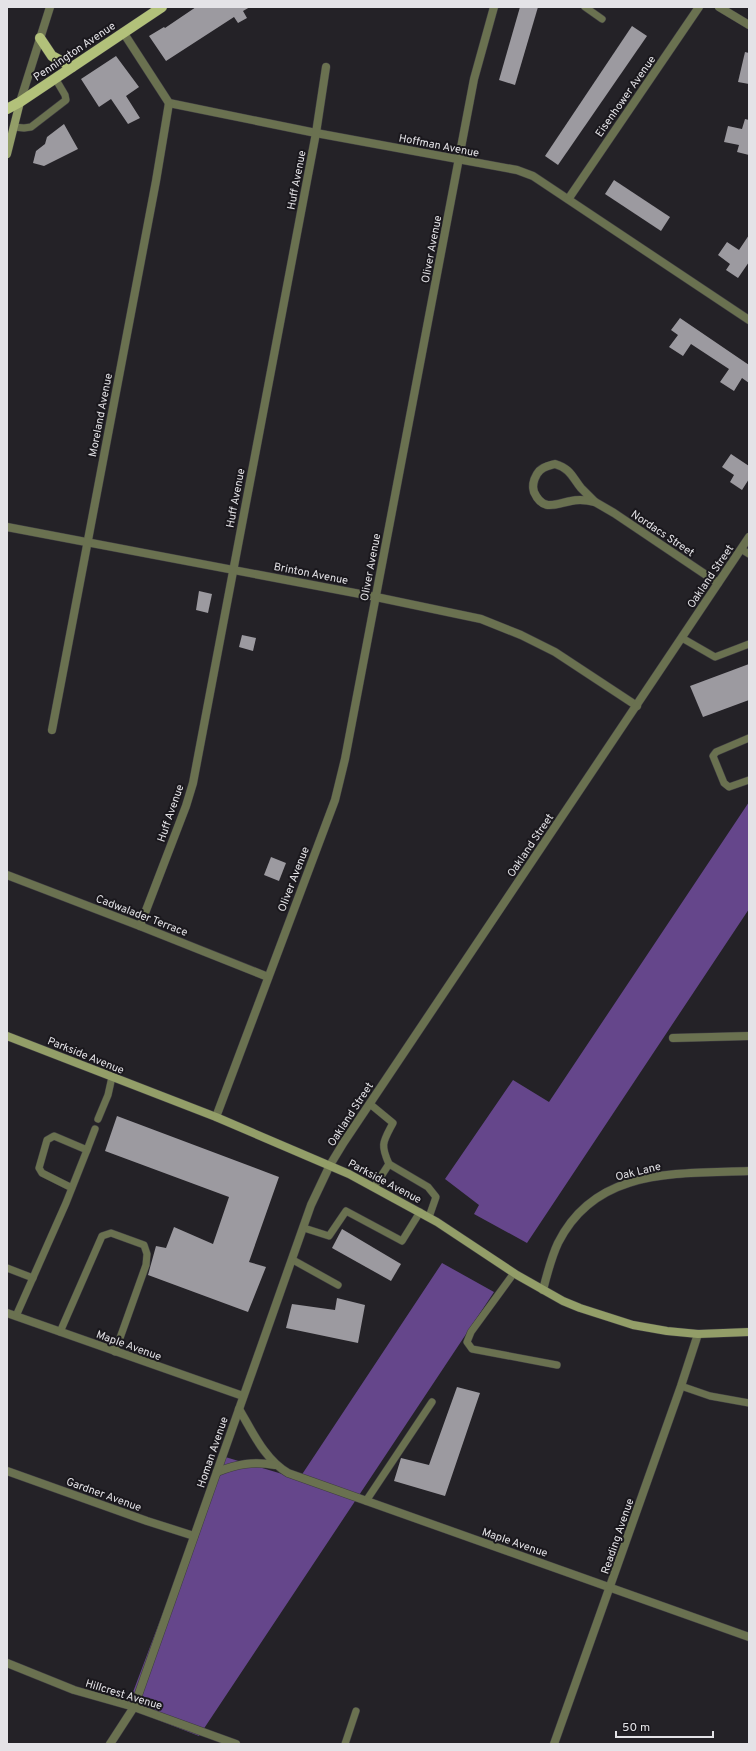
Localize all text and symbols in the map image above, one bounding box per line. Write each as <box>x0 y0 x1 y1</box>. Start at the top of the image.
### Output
street label: Pennington Avenue <box>31 19 118 85</box>
street label: Eisenhower Avenue <box>593 53 659 140</box>
street label: Hoffman Avenue <box>397 131 480 161</box>
street label: Huff Avenue <box>284 149 310 211</box>
street label: Oliver Avenue <box>419 214 445 284</box>
street label: Moreland Avenue <box>86 372 116 458</box>
street label: Huff Avenue <box>223 467 249 529</box>
street label: Nordacs Street <box>628 507 697 560</box>
street label: Oliver Avenue <box>358 532 384 602</box>
street label: Oakland Street <box>684 542 737 611</box>
street label: Brinton Avenue <box>272 560 349 588</box>
street label: Huff Avenue <box>155 783 187 844</box>
street label: Oakland Street <box>504 811 557 880</box>
street label: Oliver Avenue <box>275 845 313 914</box>
street label: Cadwalader Terrace <box>94 892 190 940</box>
street label: Parkside Avenue <box>45 1034 126 1078</box>
street label: Oakland Street <box>325 1080 377 1149</box>
street label: Parkside Avenue <box>345 1157 424 1207</box>
street label: Oak Lane <box>614 1160 663 1184</box>
street label: Maple Avenue <box>94 1328 163 1364</box>
street label: Homan Avenue <box>194 1415 232 1490</box>
street label: Gardner Avenue <box>64 1475 143 1515</box>
street label: Reading Avenue <box>598 1496 637 1576</box>
street label: Maple Avenue <box>480 1525 549 1561</box>
street label: Hillcrest Avenue <box>84 1677 164 1713</box>
scale bar <box>616 1713 713 1739</box>
text: 50 m <box>622 1720 650 1736</box>

